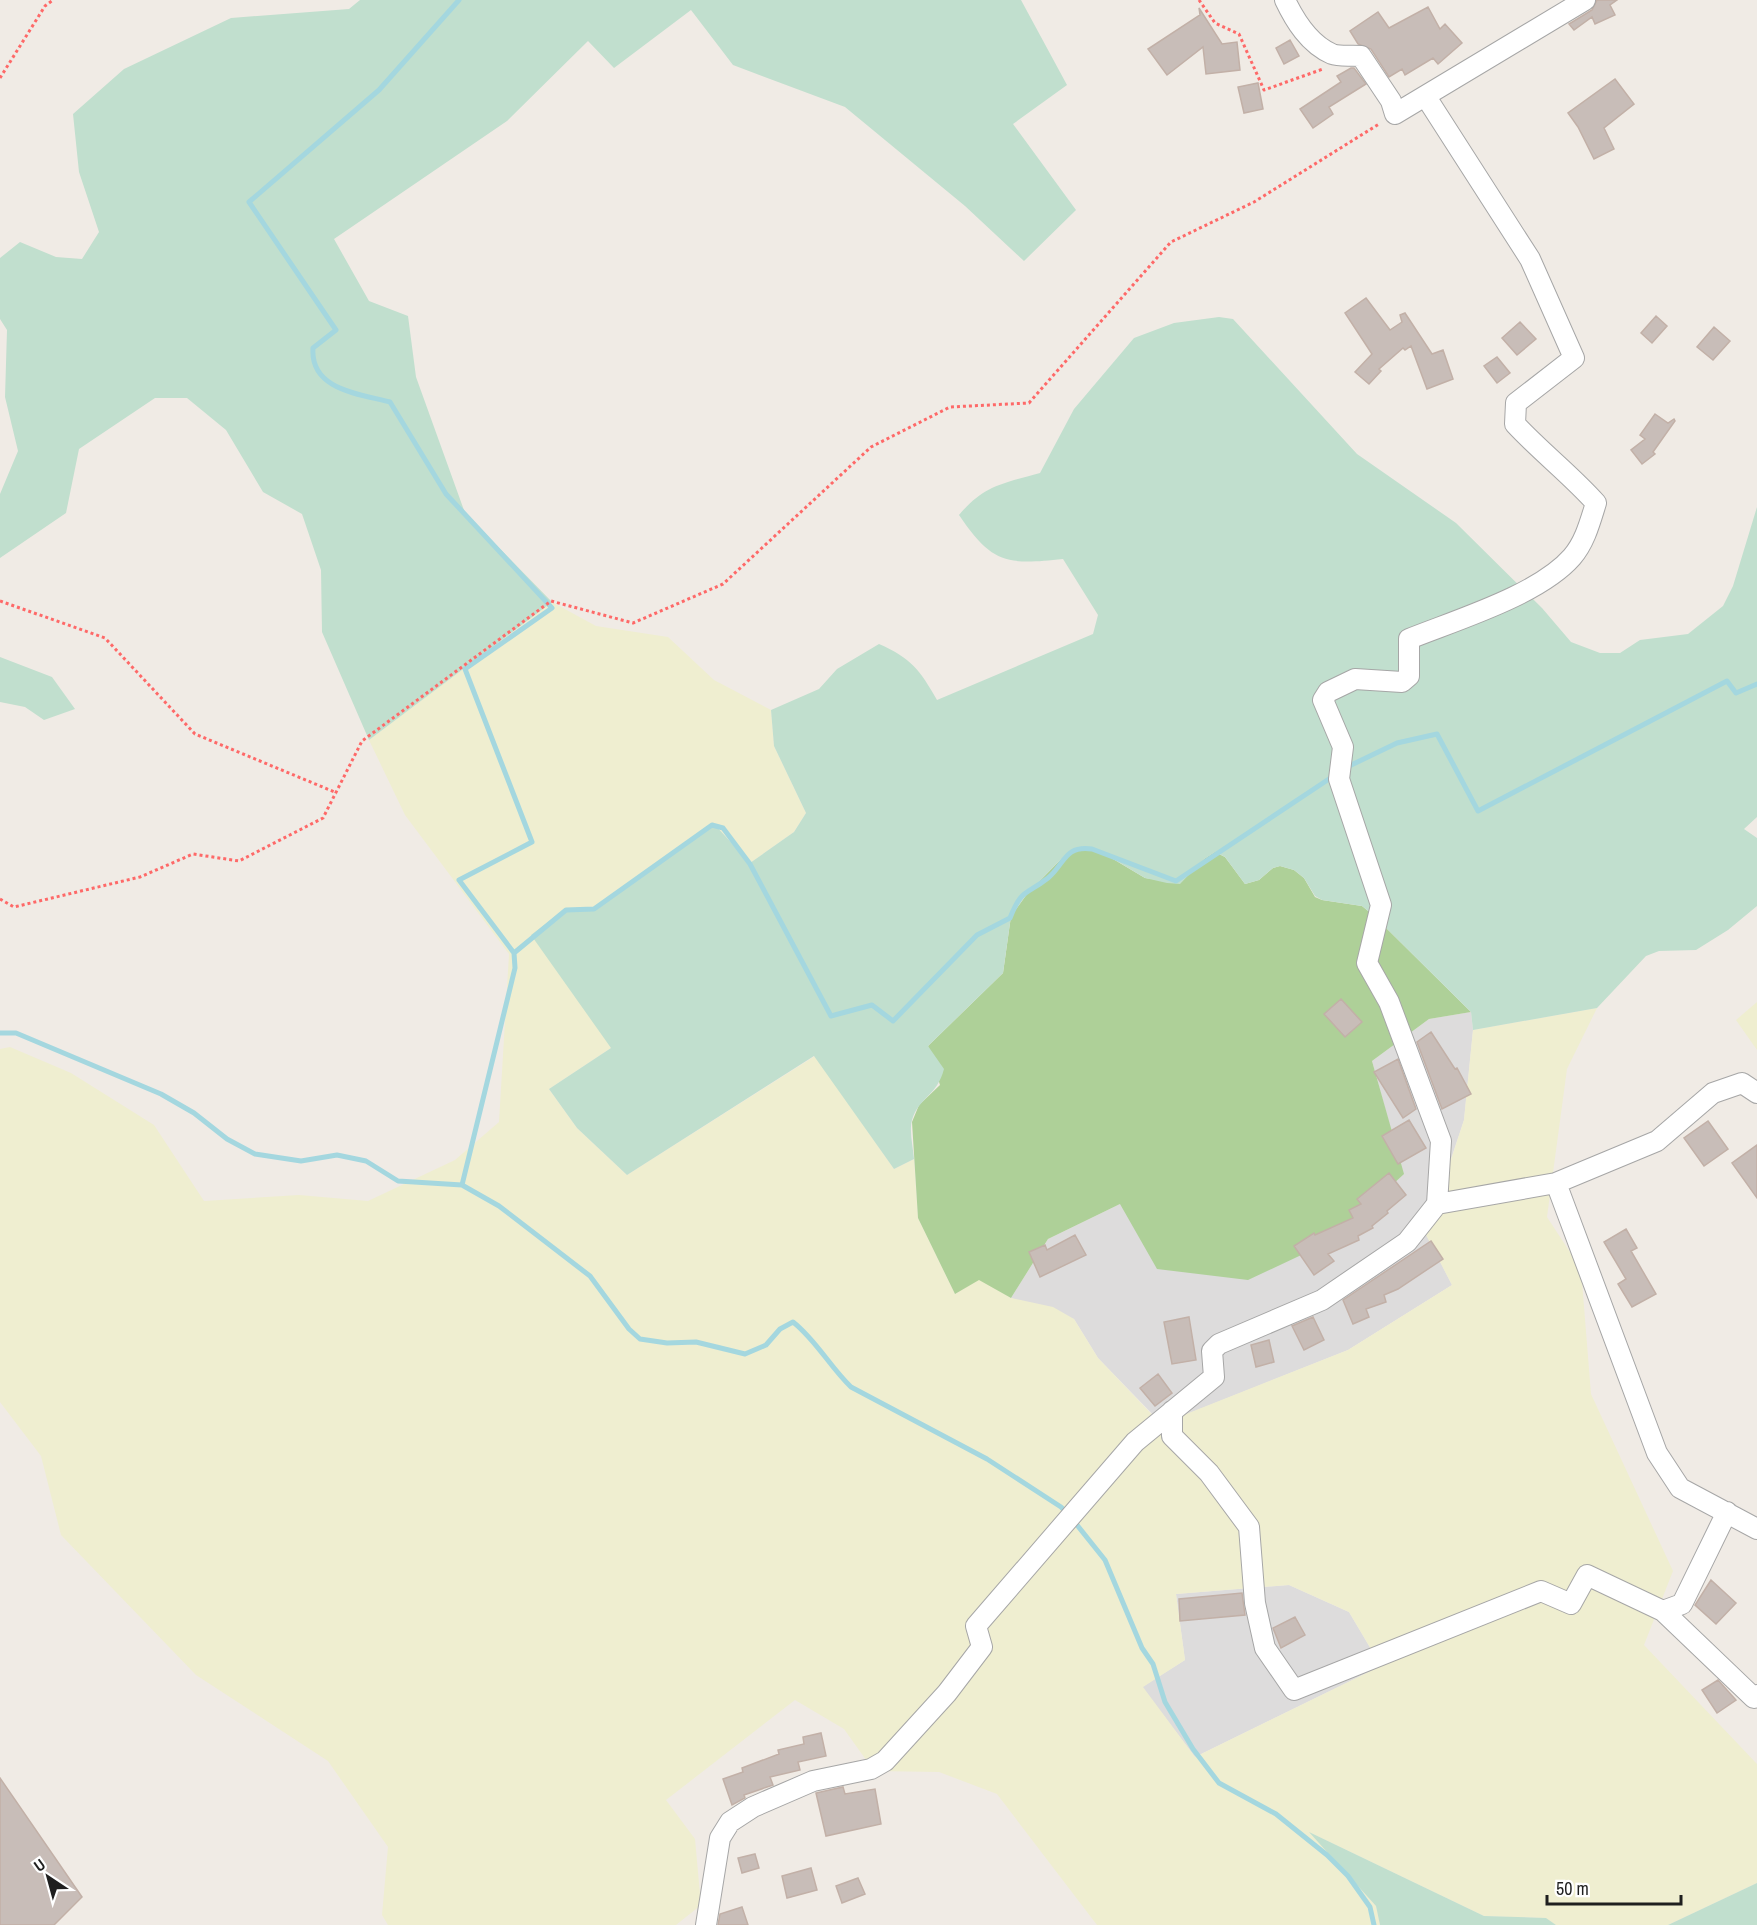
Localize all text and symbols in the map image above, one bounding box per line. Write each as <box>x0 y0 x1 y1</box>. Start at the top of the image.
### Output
north arrow <box>18 1847 78 1907</box>
text: U <box>29 1853 49 1877</box>
scale bar <box>1547 1868 1680 1906</box>
text: 50 m <box>1556 1876 1589 1901</box>

